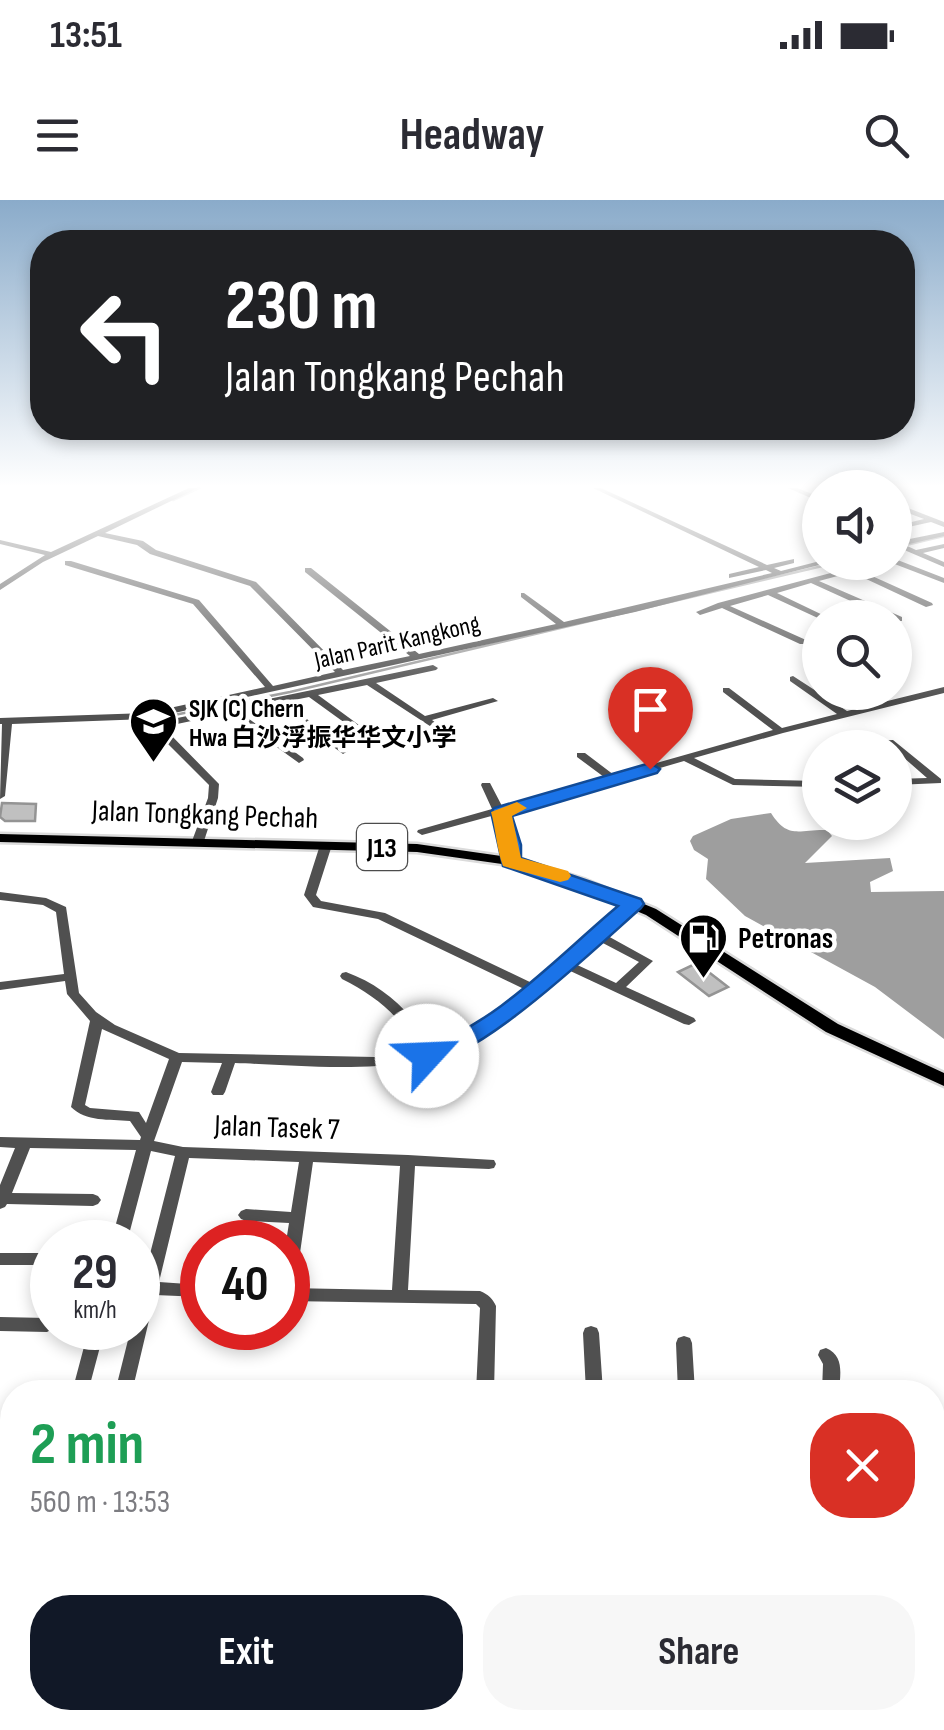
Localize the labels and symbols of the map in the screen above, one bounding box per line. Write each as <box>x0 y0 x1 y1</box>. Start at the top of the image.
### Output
street label: Jalan Parit Kangkong <box>311 608 483 677</box>
pin <box>608 667 693 770</box>
place label: SJK (C) Chern Hwa 白沙浮振华华文小学 <box>189 694 456 754</box>
school or university icon: SJK (C) Chern Hwa 白沙浮振华华文小学 <box>128 696 180 764</box>
street label: Jalan Tongkang Pechah <box>90 793 319 837</box>
road number: J13 <box>357 824 407 870</box>
fuel station icon: Petronas <box>677 912 729 980</box>
place label: Petronas <box>738 921 833 957</box>
position arrow <box>375 1004 479 1108</box>
street label: Jalan Tasek 7 <box>213 1108 340 1148</box>
speed limit sign: 40 <box>180 1220 310 1350</box>

